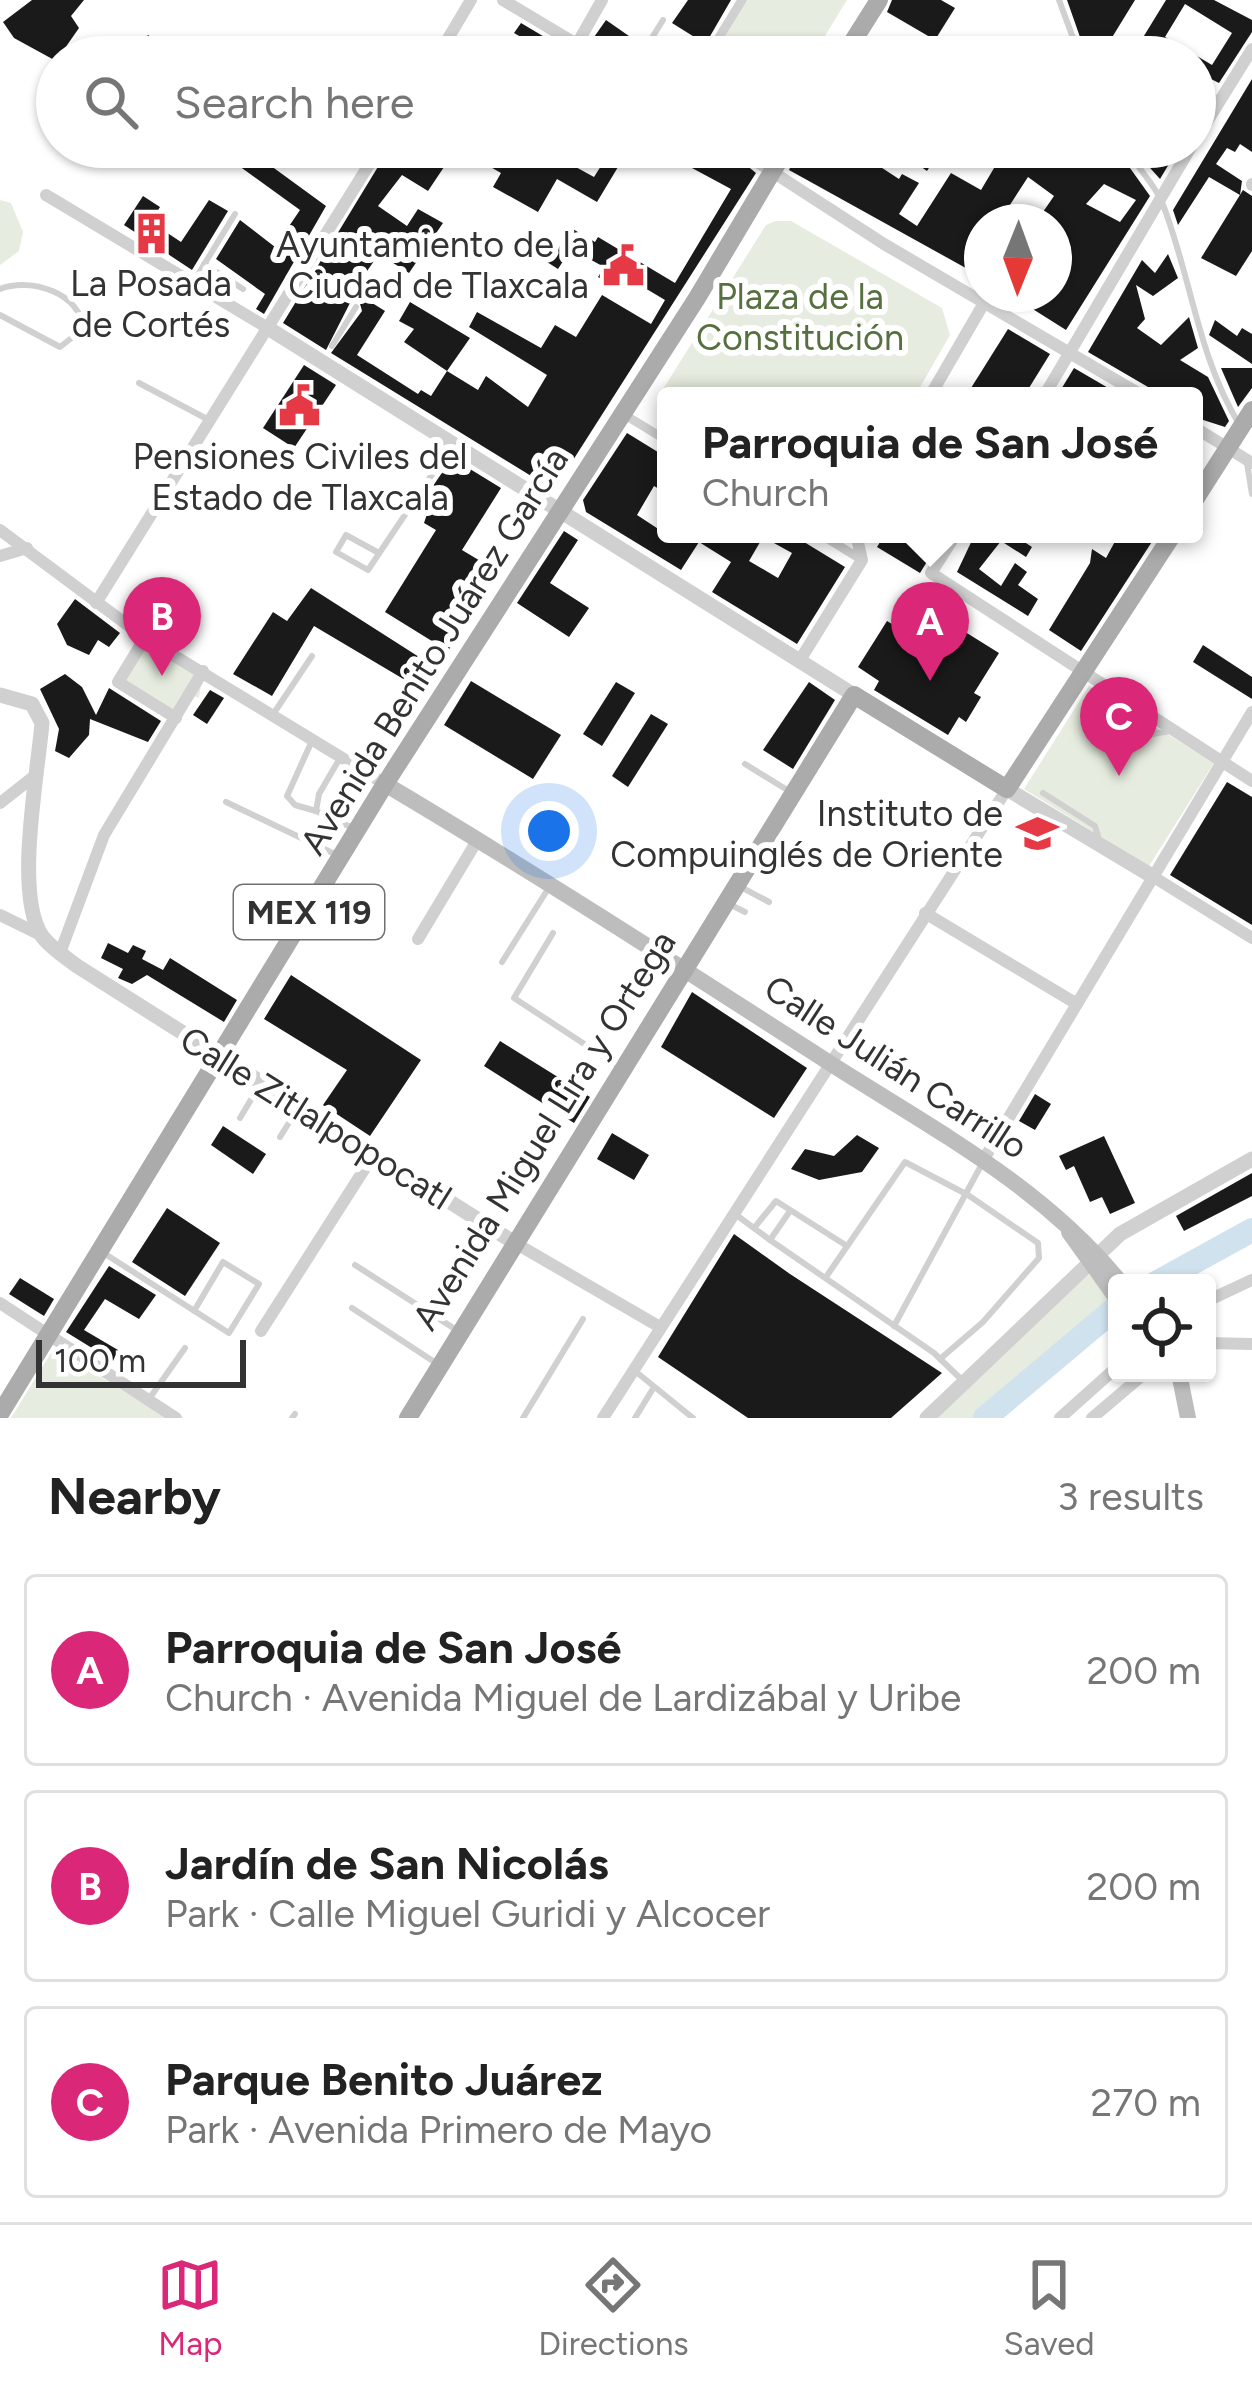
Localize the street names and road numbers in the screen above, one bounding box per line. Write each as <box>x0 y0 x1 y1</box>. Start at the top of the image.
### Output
street label: Avenida Benito Juárez García <box>291 440 577 862</box>
road number: MEX 119 <box>234 885 384 939</box>
street label: Avenida Miguel Lira y Ortega <box>403 923 685 1337</box>
street label: Calle Julián Carrillo <box>757 966 1035 1168</box>
street label: Calle Zitlalpopocatl <box>172 1017 460 1219</box>

